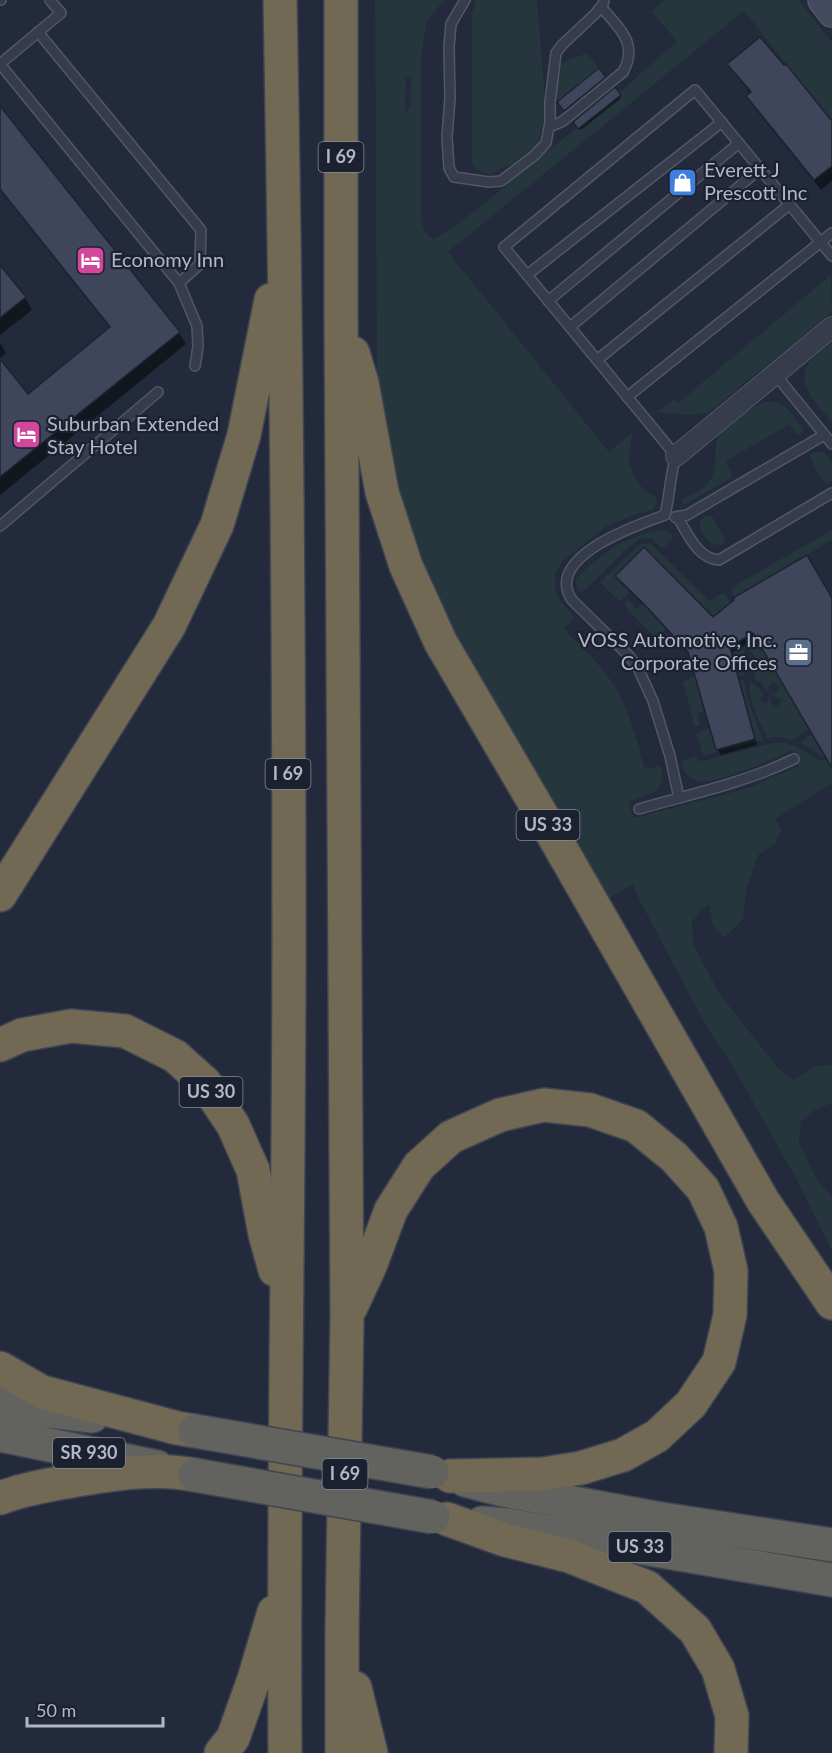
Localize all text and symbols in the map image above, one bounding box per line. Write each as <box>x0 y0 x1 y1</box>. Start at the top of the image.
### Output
road number: I 69 <box>318 142 364 172</box>
place label: Everett J Prescott Inc <box>704 157 808 204</box>
shop icon: Everett J Prescott Inc <box>667 166 699 198</box>
hotel icon: Economy Inn <box>74 244 106 276</box>
place label: Economy Inn <box>111 247 224 271</box>
place label: Suburban Extended Stay Hotel <box>47 411 219 458</box>
hotel icon: Suburban Extended Stay Hotel <box>10 419 42 451</box>
place label: VOSS Automotive, Inc. Corporate Offices <box>578 627 777 674</box>
office icon: VOSS Automotive, Inc. Corporate Offices <box>782 636 814 668</box>
road number: I 69 <box>266 759 310 789</box>
road number: US 33 <box>516 810 580 840</box>
road number: US 30 <box>180 1077 242 1107</box>
road number: SR 930 <box>53 1438 125 1468</box>
road number: I 69 <box>322 1459 368 1489</box>
road number: US 33 <box>608 1532 672 1562</box>
scale bar <box>27 1690 164 1728</box>
text: 50 m <box>36 1699 76 1721</box>

